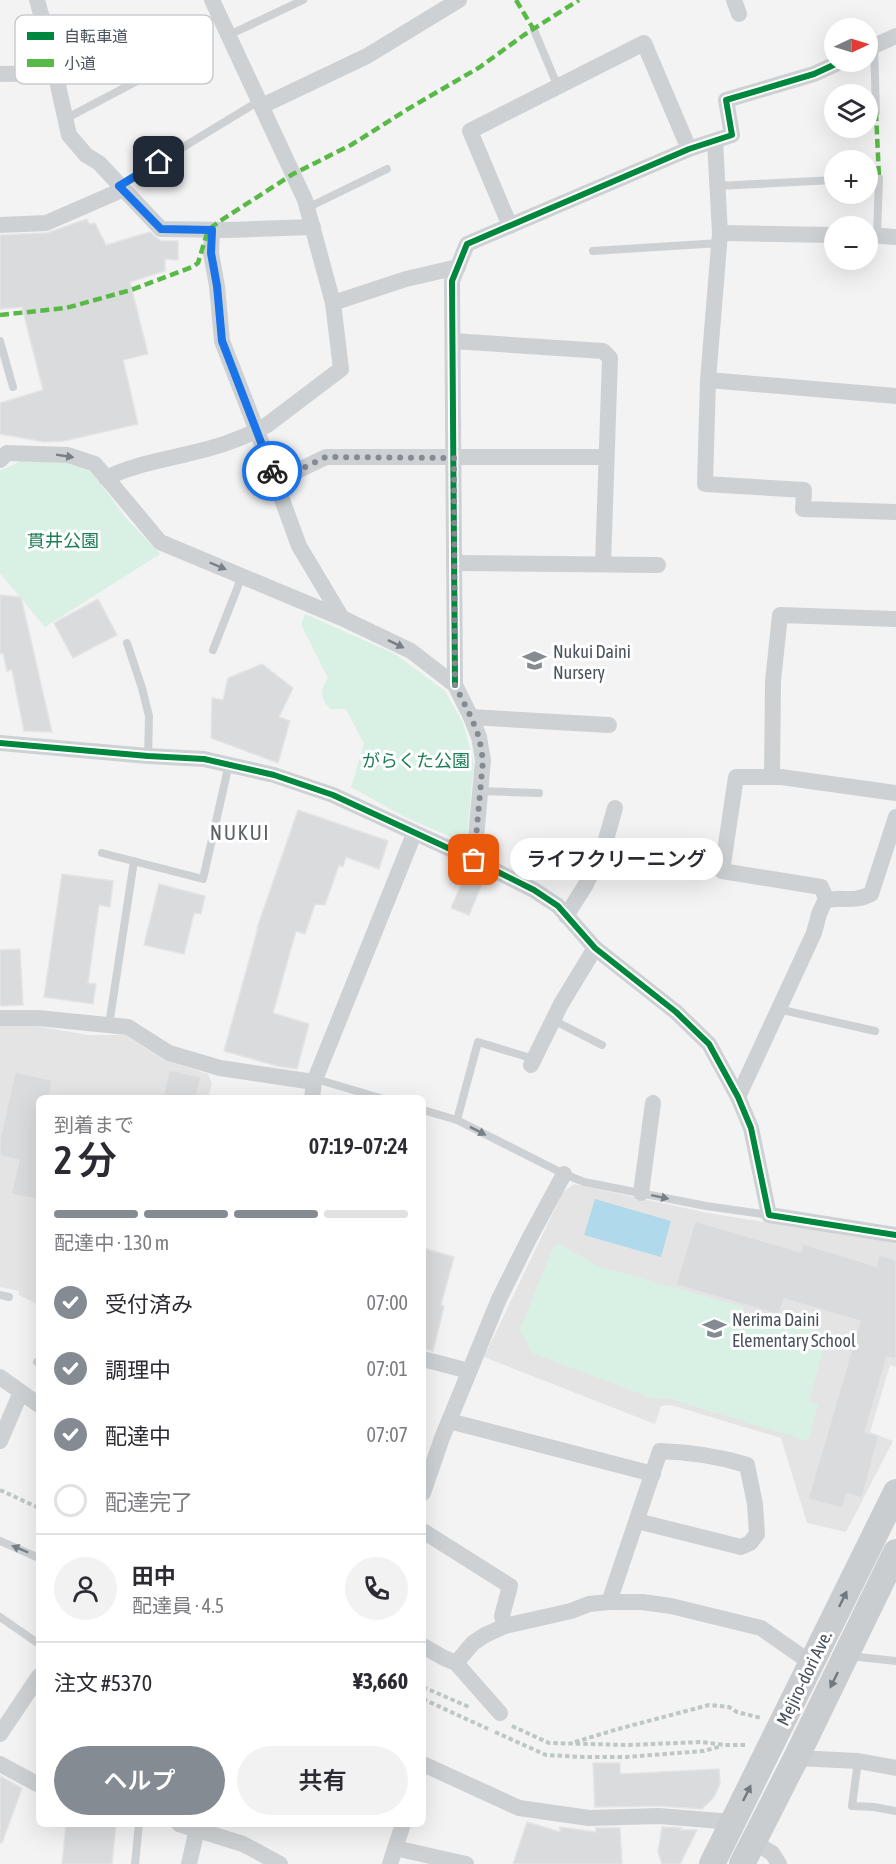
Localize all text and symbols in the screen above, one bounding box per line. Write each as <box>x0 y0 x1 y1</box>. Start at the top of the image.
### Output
legend <box>15 15 213 84</box>
north arrow <box>824 18 878 72</box>
map controls <box>824 18 878 270</box>
text: 自転車道 <box>64 27 128 45</box>
text: 小道 <box>64 54 96 72</box>
button: layers <box>824 84 878 138</box>
pin <box>133 136 184 187</box>
icon: home <box>142 145 175 178</box>
button: + <box>824 150 878 204</box>
button: − <box>824 216 878 270</box>
courier <box>242 441 302 501</box>
one-way arrow <box>56 452 75 461</box>
icon: bike <box>256 455 289 488</box>
park label: 貫井公園 <box>27 530 99 551</box>
one-way arrow <box>209 561 227 571</box>
one-way arrow <box>388 639 405 648</box>
place label: Nukui Daini Nursery <box>553 641 631 683</box>
school or university icon: Nukui Daini Nursery <box>522 648 548 674</box>
park label: がらくた公園 <box>362 750 470 771</box>
district label: NUKUI <box>210 820 270 844</box>
pin <box>448 834 499 885</box>
callout: ライフクリーニング <box>510 839 723 881</box>
icon: bag <box>457 843 490 876</box>
text: ライフクリーニング <box>527 847 707 870</box>
text: 到着まで <box>54 1113 134 1136</box>
one-way arrow <box>469 1126 486 1135</box>
text: 07:19–07:24 <box>309 1133 408 1159</box>
text: 2 分 <box>54 1138 117 1182</box>
one-way arrow <box>650 1192 669 1202</box>
text: 配達中 · 130 m <box>54 1231 169 1254</box>
icon: check <box>54 1286 87 1319</box>
text: 受付済み <box>105 1291 193 1317</box>
text: 07:00 <box>366 1291 408 1314</box>
place label: Nerima Daini Elementary School <box>732 1309 856 1351</box>
school or university icon: Nerima Daini Elementary School <box>701 1316 727 1342</box>
icon: check <box>54 1352 87 1385</box>
text: 調理中 <box>105 1357 171 1383</box>
text: 07:01 <box>366 1357 408 1380</box>
icon: check <box>54 1418 87 1451</box>
text: 配達中 <box>105 1423 171 1449</box>
text: 07:07 <box>366 1423 408 1446</box>
text: 配達完了 <box>105 1489 193 1515</box>
one-way arrow <box>11 1545 28 1554</box>
button: person <box>54 1557 117 1620</box>
button: phone <box>345 1557 408 1620</box>
text: 田中 <box>132 1563 176 1589</box>
one-way arrow <box>838 1591 848 1608</box>
text: 配達員 · 4.5 <box>132 1594 224 1617</box>
street label: Mejiro-dori Ave. <box>772 1627 836 1729</box>
text: ¥3,660 <box>353 1668 408 1694</box>
text: 注文 #5370 <box>54 1670 152 1696</box>
one-way arrow <box>829 1672 838 1689</box>
button: ヘルプ <box>54 1746 225 1815</box>
button: 共有 <box>237 1746 408 1815</box>
one-way arrow <box>742 1784 752 1801</box>

